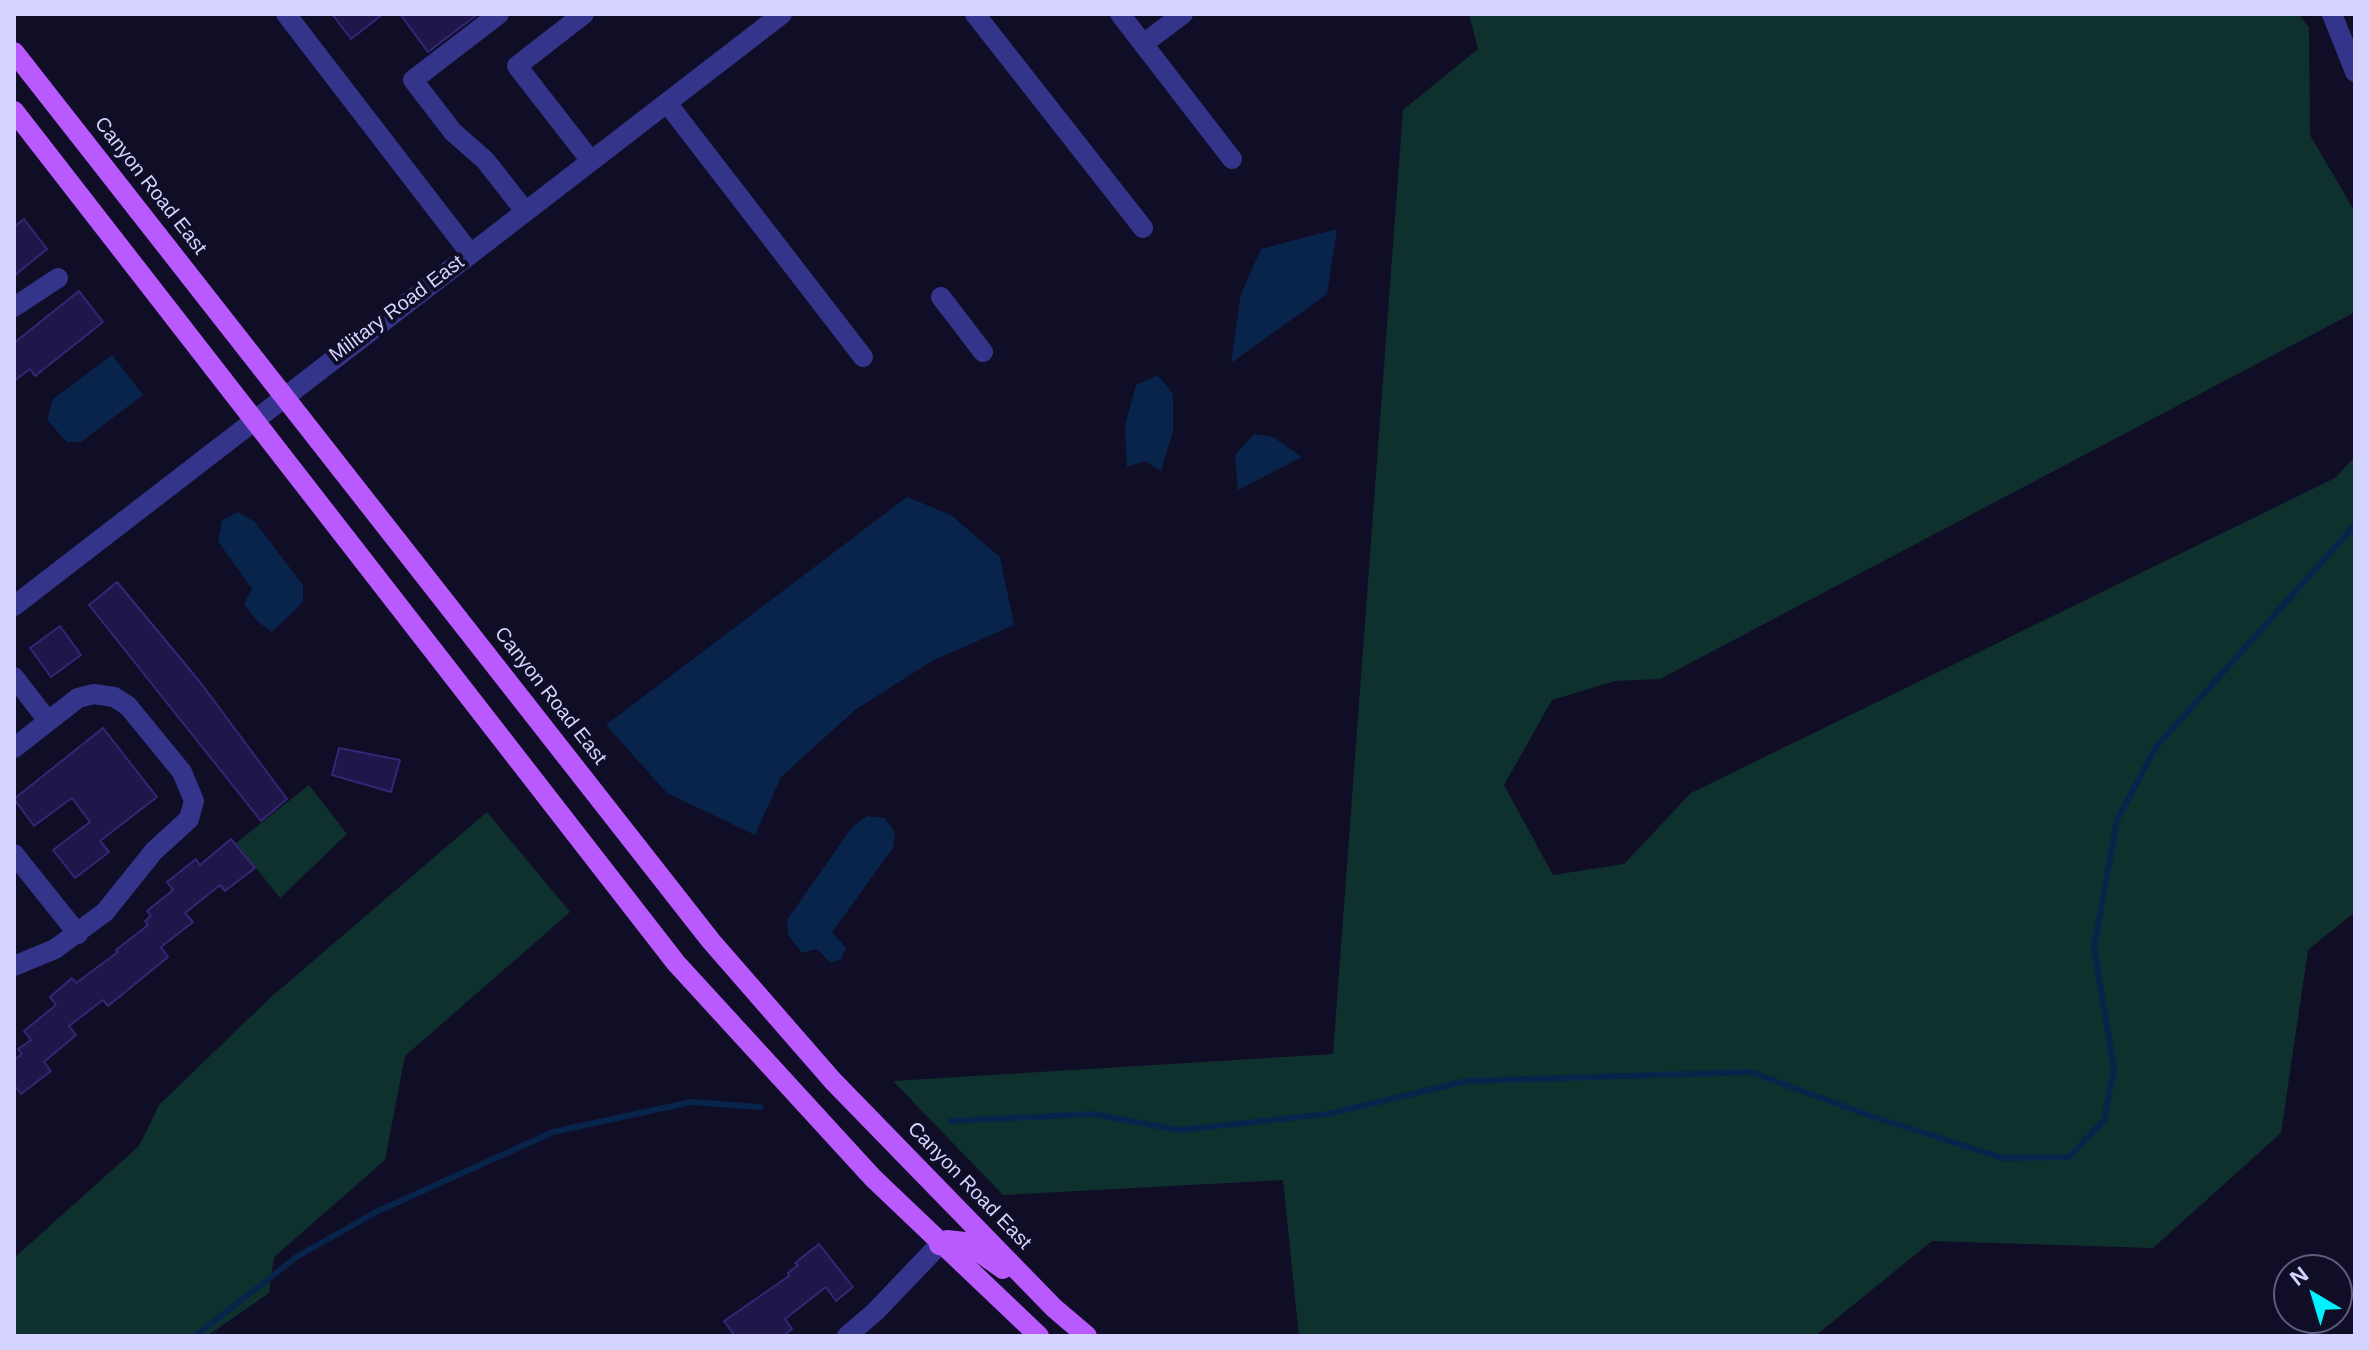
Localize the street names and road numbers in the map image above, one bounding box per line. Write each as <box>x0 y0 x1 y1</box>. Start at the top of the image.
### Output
street label: Canyon Road East <box>89 112 211 260</box>
street label: Military Road East <box>325 251 469 367</box>
street label: Canyon Road East <box>489 622 611 770</box>
street label: Canyon Road East <box>902 1117 1036 1255</box>

